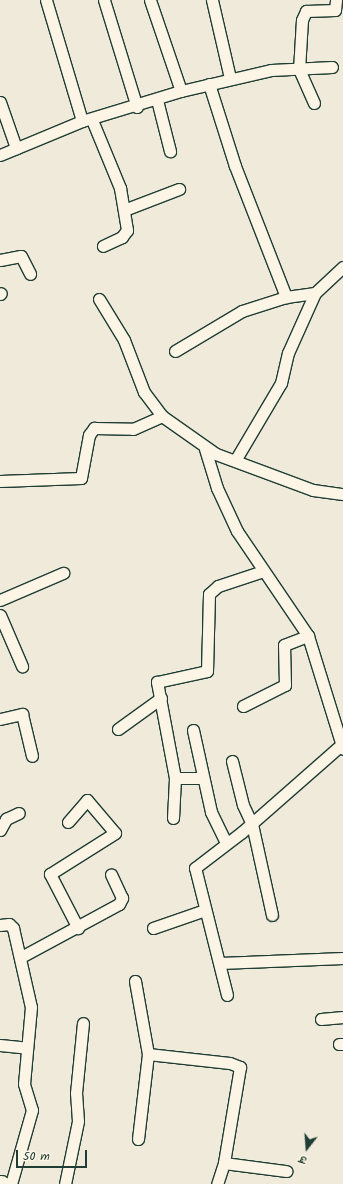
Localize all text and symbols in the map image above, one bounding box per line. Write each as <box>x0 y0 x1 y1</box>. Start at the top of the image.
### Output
north arrow <box>287 1128 327 1168</box>
scale bar <box>18 1142 89 1168</box>
text: 50 m <box>23 1147 50 1166</box>
text: उ <box>298 1150 309 1169</box>

